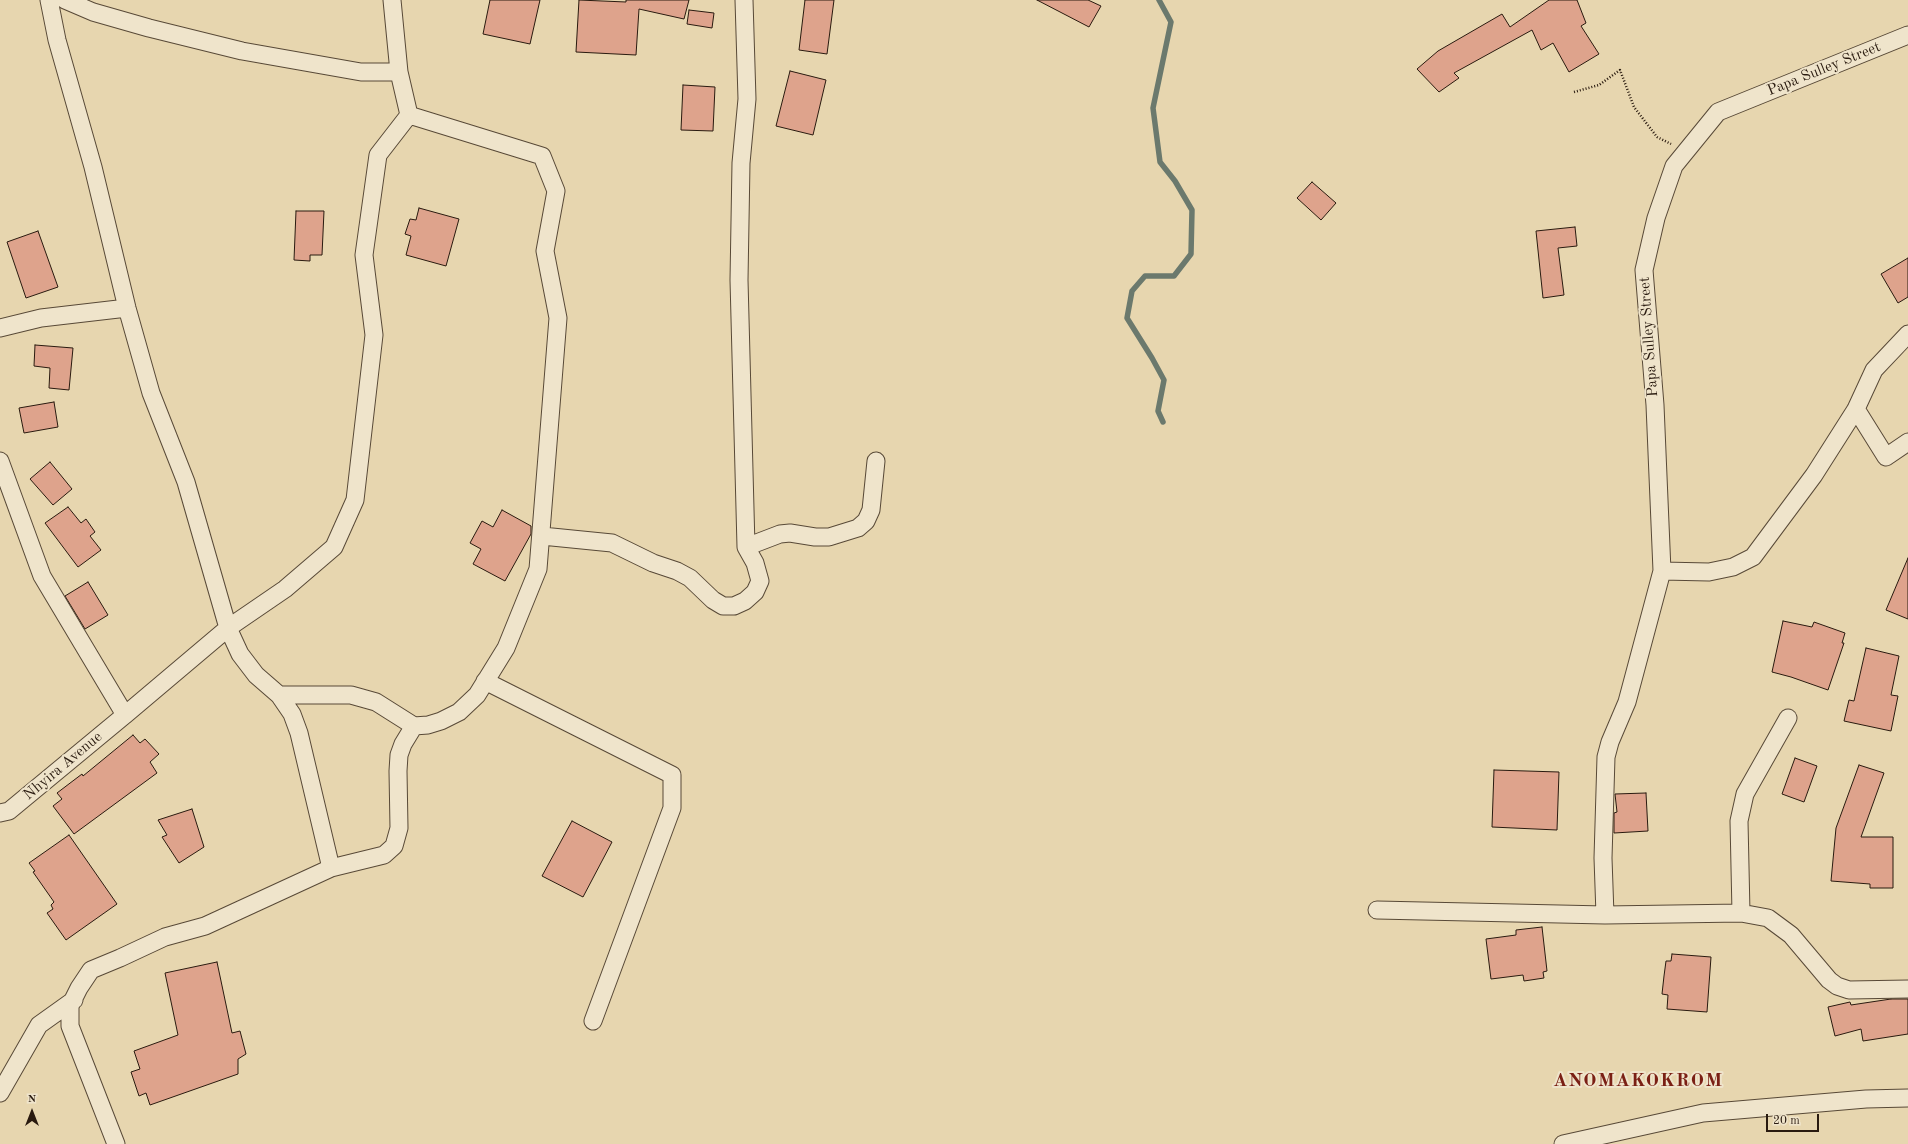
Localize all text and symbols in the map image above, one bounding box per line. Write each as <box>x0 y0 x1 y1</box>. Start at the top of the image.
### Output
street label: Papa Sulley Street <box>1765 38 1883 100</box>
street label: Papa Sulley Street <box>1636 276 1662 398</box>
street label: Nhyira Avenue <box>20 728 106 804</box>
district label: ANOMAKOKROM <box>1553 1070 1723 1092</box>
north arrow <box>12 1092 52 1132</box>
text: N <box>28 1094 36 1105</box>
scale bar <box>1768 1106 1821 1132</box>
text: 20 m <box>1773 1115 1800 1127</box>

